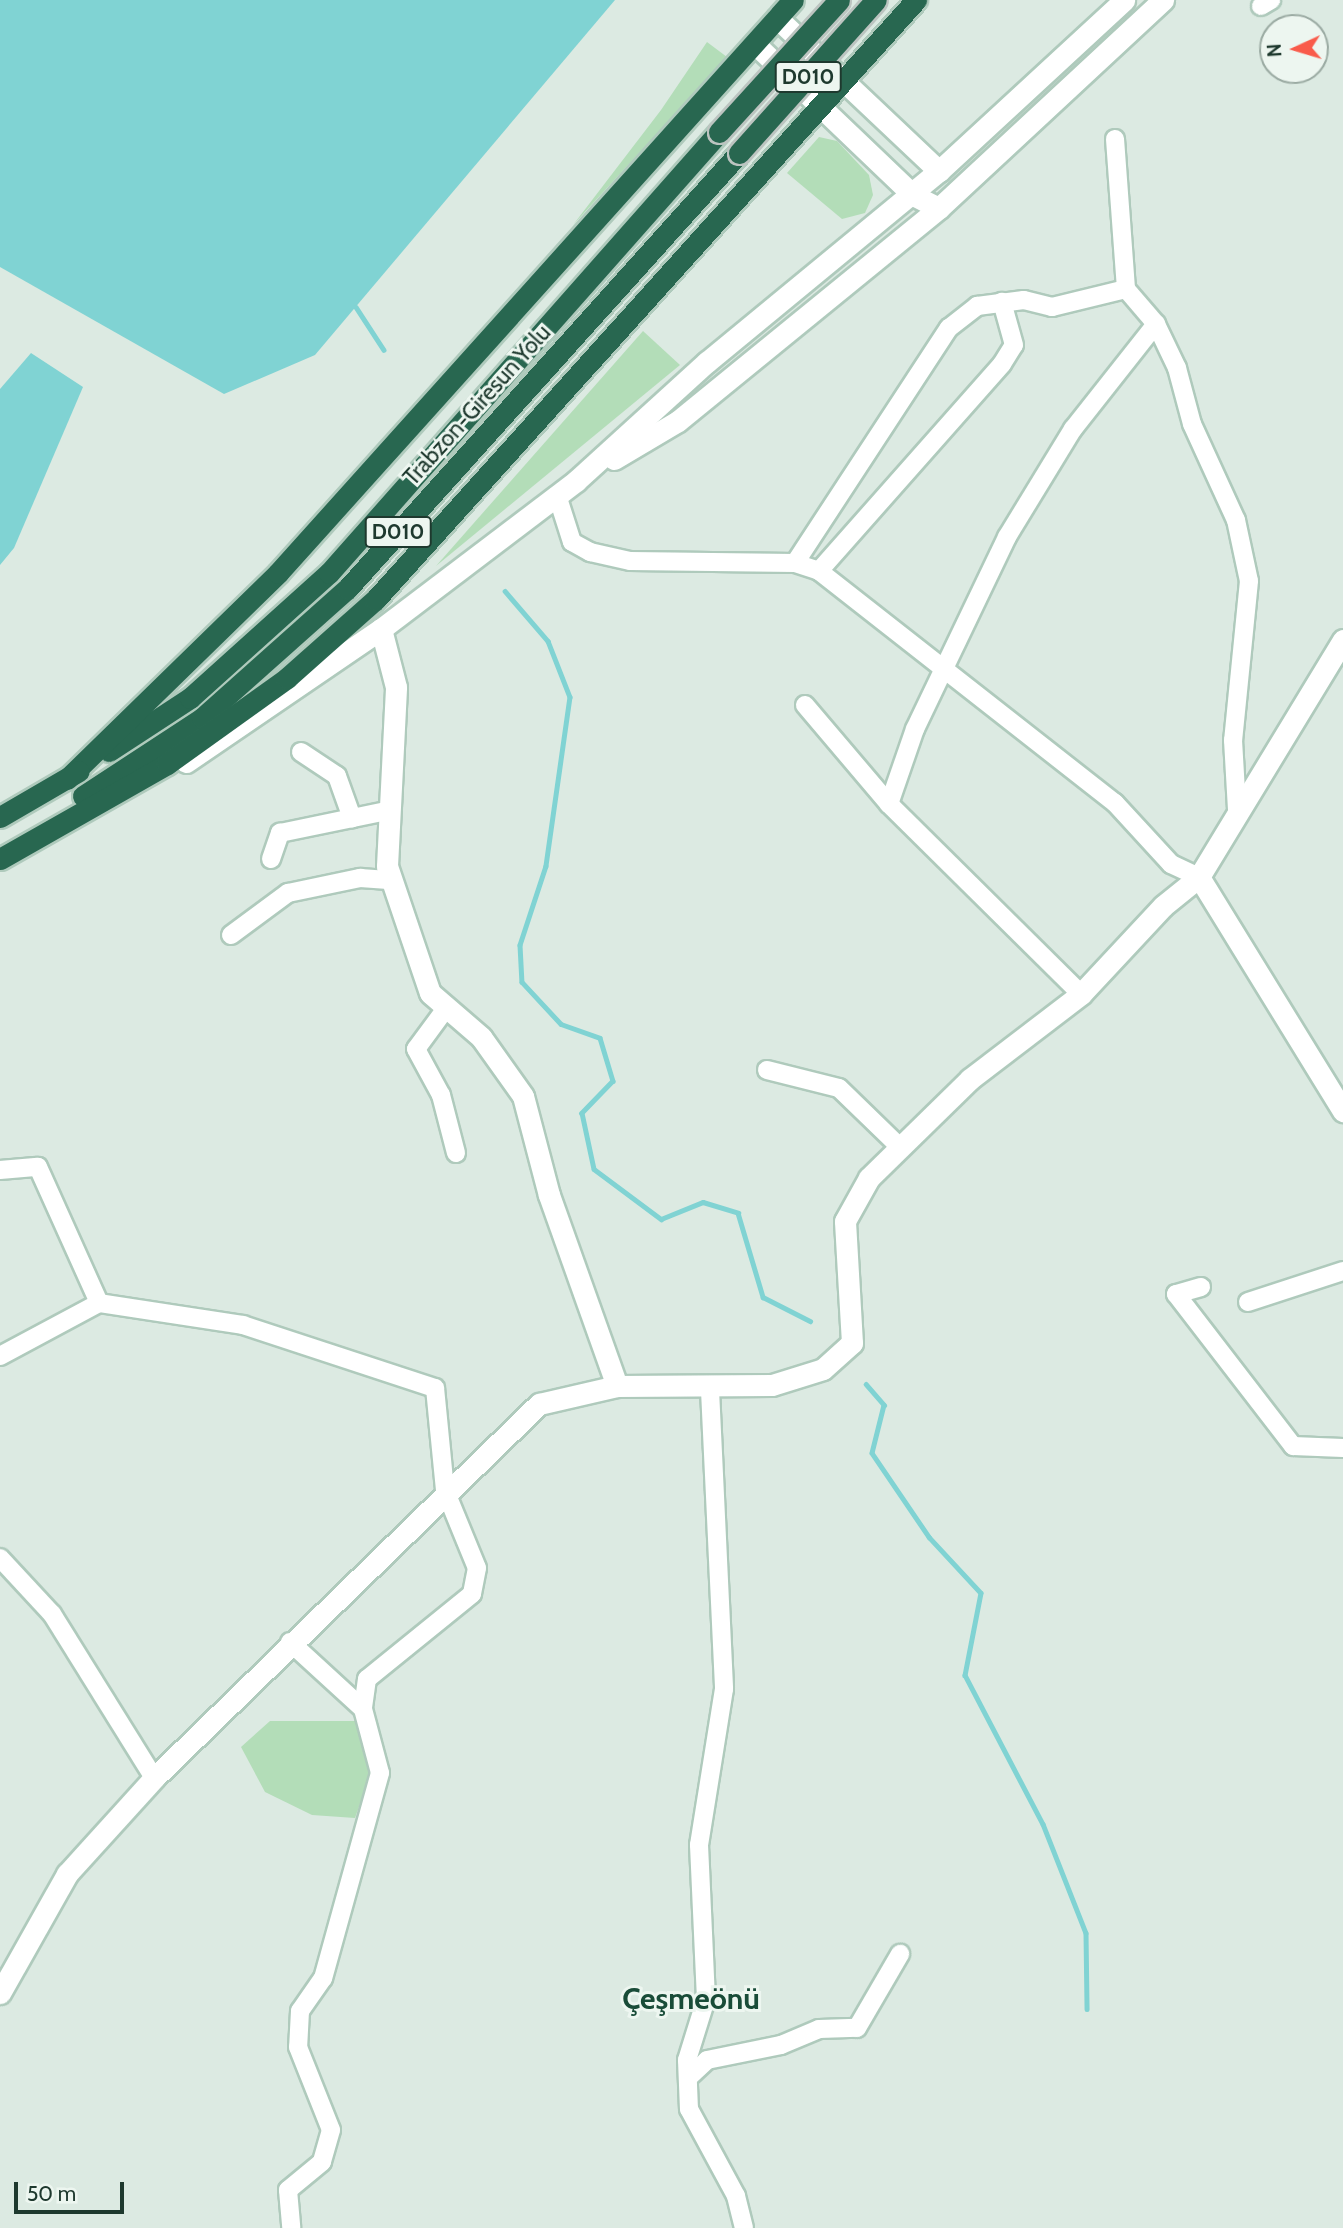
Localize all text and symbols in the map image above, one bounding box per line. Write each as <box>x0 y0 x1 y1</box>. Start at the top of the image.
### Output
north arrow <box>1259 14 1329 84</box>
text: N <box>1263 43 1286 58</box>
road number: D010 <box>773 60 843 94</box>
street label: Trabzon-Giresun Yolu <box>398 319 556 491</box>
road number: D010 <box>363 514 433 550</box>
district label: Çeşmeönü <box>622 1981 760 2017</box>
scale bar <box>18 2168 128 2212</box>
text: 50 m <box>27 2181 76 2206</box>

